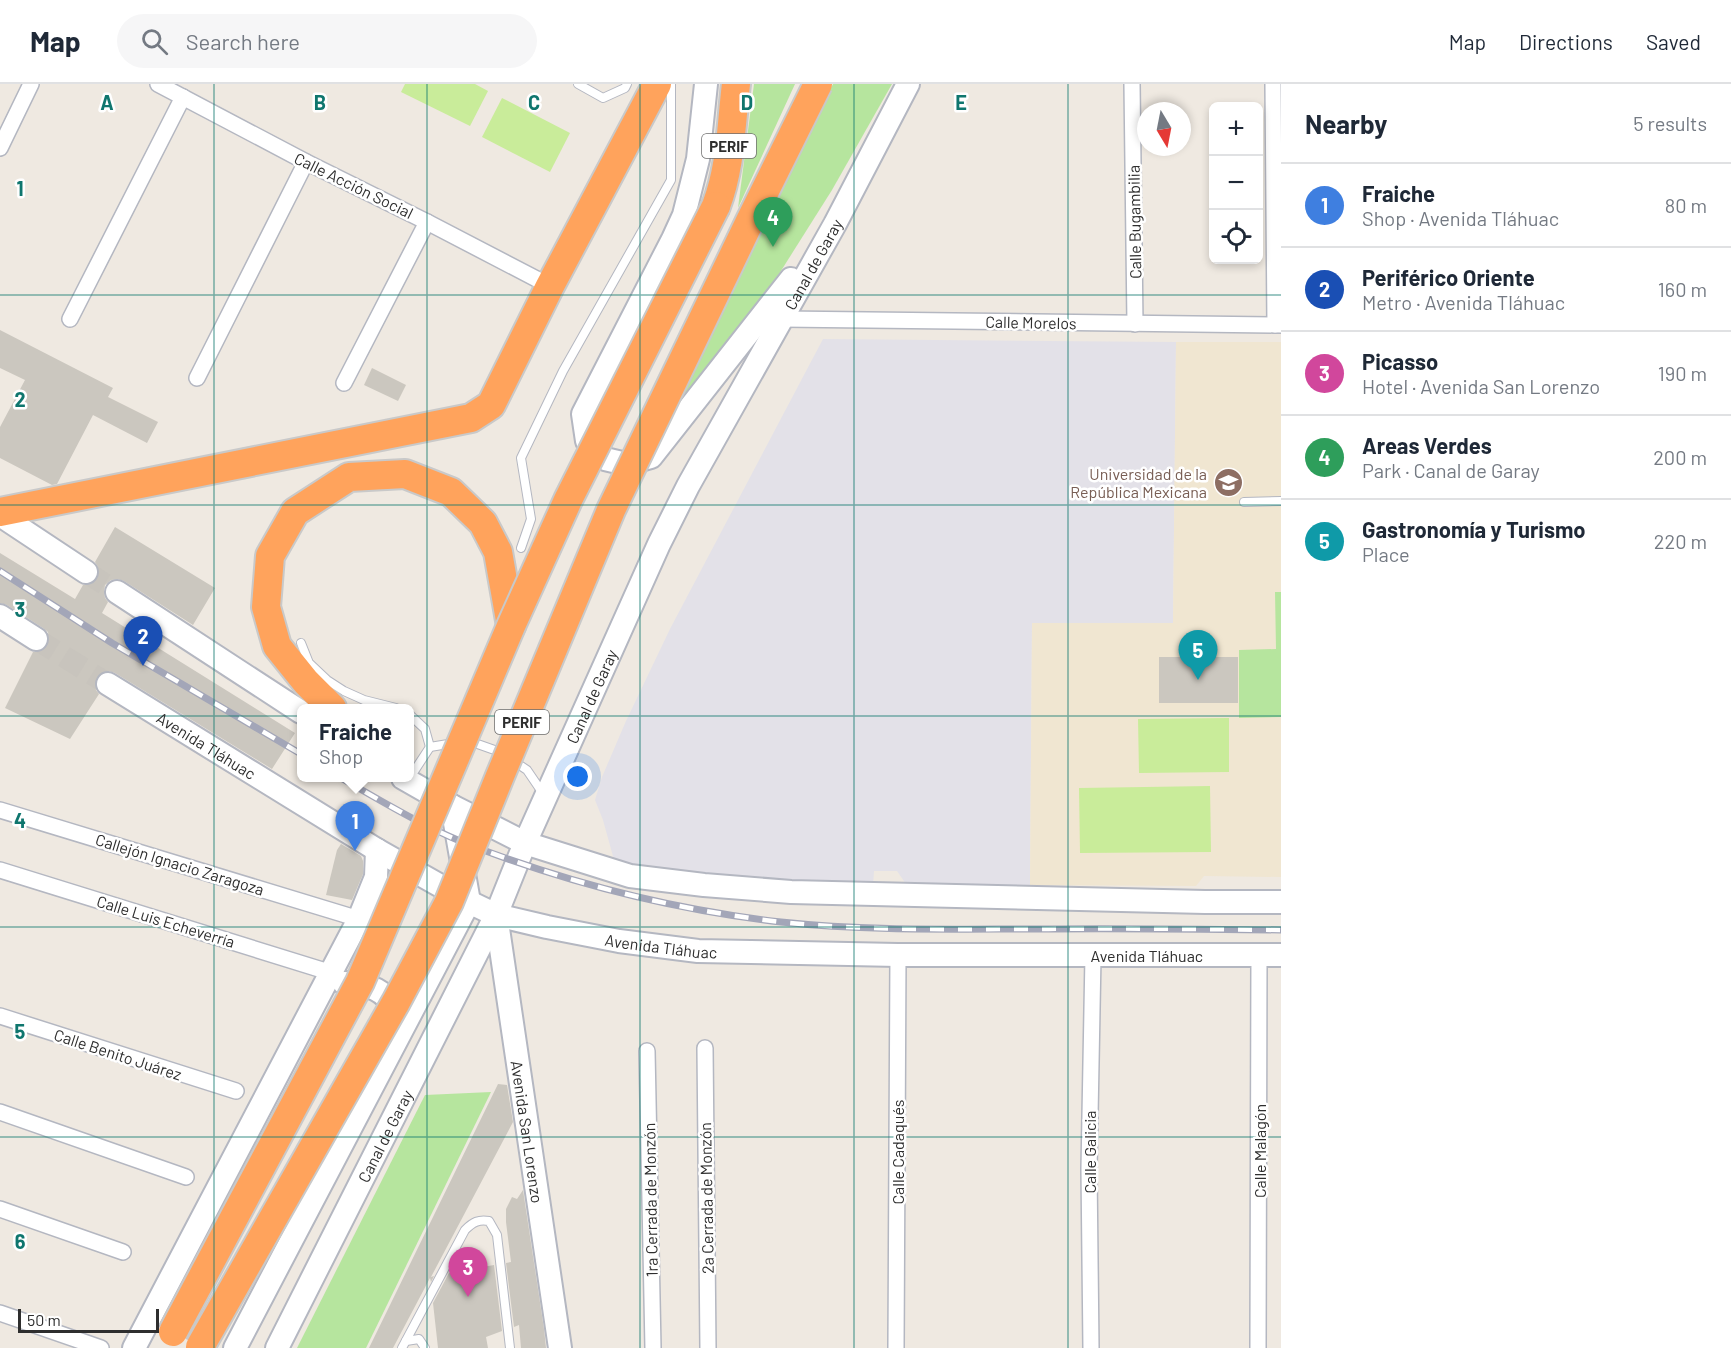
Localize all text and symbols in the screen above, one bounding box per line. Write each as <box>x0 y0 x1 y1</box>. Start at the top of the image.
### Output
search box <box>117 14 537 68</box>
text: Map <box>30 24 81 58</box>
icon: search <box>138 25 171 58</box>
text: Search here <box>186 28 300 54</box>
text: Map <box>1449 29 1486 54</box>
text: Directions <box>1519 29 1613 54</box>
text: Saved <box>1646 29 1701 54</box>
text: A <box>100 90 114 114</box>
text: B <box>314 90 326 114</box>
text: C <box>528 90 540 114</box>
text: D <box>741 90 753 114</box>
text: E <box>955 90 967 114</box>
north arrow <box>1137 102 1191 156</box>
map controls <box>1209 102 1263 264</box>
button: + <box>1209 102 1263 156</box>
text: Nearby <box>1305 108 1387 139</box>
text: 5 results <box>1633 111 1707 135</box>
road number: PERIF <box>702 134 756 158</box>
street label: Calle Acción Social <box>292 148 416 222</box>
button: − <box>1209 156 1263 210</box>
street label: Calle Bugambilia <box>1124 165 1144 279</box>
text: 1 <box>16 176 24 200</box>
text: Fraiche <box>1362 180 1435 206</box>
text: 1 <box>1321 193 1328 217</box>
text: 80 m <box>1665 193 1707 217</box>
pin: 4 <box>754 198 792 247</box>
text: Shop · Avenida Tláhuac <box>1362 206 1559 230</box>
button: locate <box>1209 210 1263 264</box>
street label: Canal de Garay <box>780 215 846 313</box>
text: Periférico Oriente <box>1362 264 1535 290</box>
text: 2 <box>1319 277 1330 301</box>
text: 160 m <box>1658 277 1707 301</box>
text: Metro · Avenida Tláhuac <box>1362 290 1565 314</box>
street label: Calle Morelos <box>985 312 1077 332</box>
text: Picasso <box>1362 348 1438 374</box>
text: 3 <box>1319 361 1330 385</box>
text: 190 m <box>1658 361 1707 385</box>
text: Hotel · Avenida San Lorenzo <box>1362 374 1600 398</box>
text: 2 <box>14 387 26 411</box>
text: Areas Verdes <box>1362 432 1492 458</box>
text: 4 <box>1318 445 1331 469</box>
text: 200 m <box>1653 445 1707 469</box>
text: Park · Canal de Garay <box>1362 458 1540 482</box>
place label: Universidad de la República Mexicana <box>1070 464 1207 501</box>
school or university icon: Universidad de la República Mexicana <box>1212 466 1244 498</box>
text: Gastronomía y Turismo <box>1362 516 1586 542</box>
text: 5 <box>1319 529 1330 553</box>
text: 220 m <box>1654 529 1707 553</box>
text: Place <box>1362 542 1410 566</box>
text: 3 <box>15 597 25 621</box>
pin: 2 <box>124 616 162 666</box>
pin: 5 <box>1178 630 1218 680</box>
street label: Canal de Garay <box>562 645 621 746</box>
popup <box>297 704 414 782</box>
street label: Avenida Tláhuac <box>154 707 260 783</box>
road number: PERIF <box>495 710 549 734</box>
text: Fraiche <box>319 718 392 744</box>
text: Shop <box>319 744 363 768</box>
your location <box>563 762 592 791</box>
pin: 1 <box>336 802 374 851</box>
text: 4 <box>14 808 26 832</box>
street label: Callejón Ignacio Zaragoza <box>93 829 267 899</box>
street label: Calle Luis Echeverría <box>95 891 237 951</box>
street label: Avenida Tláhuac <box>604 929 717 961</box>
street label: Avenida Tláhuac <box>1091 946 1203 965</box>
text: 5 <box>15 1019 26 1043</box>
street label: Calle Benito Juárez <box>52 1024 184 1084</box>
street label: Avenida San Lorenzo <box>508 1059 548 1204</box>
street label: Canal de Garay <box>353 1086 416 1185</box>
street label: Calle Cadaqués <box>888 1099 907 1205</box>
street label: Calle Malagón <box>1250 1104 1269 1198</box>
street label: Calle Galicia <box>1080 1110 1099 1194</box>
street label: 2a Cerrada de Monzón <box>695 1122 717 1274</box>
street label: 1ra Cerrada de Monzón <box>639 1123 661 1277</box>
text: 6 <box>15 1229 26 1253</box>
pin: 3 <box>448 1248 488 1297</box>
scale bar <box>18 1306 159 1334</box>
text: 50 m <box>27 1310 61 1329</box>

